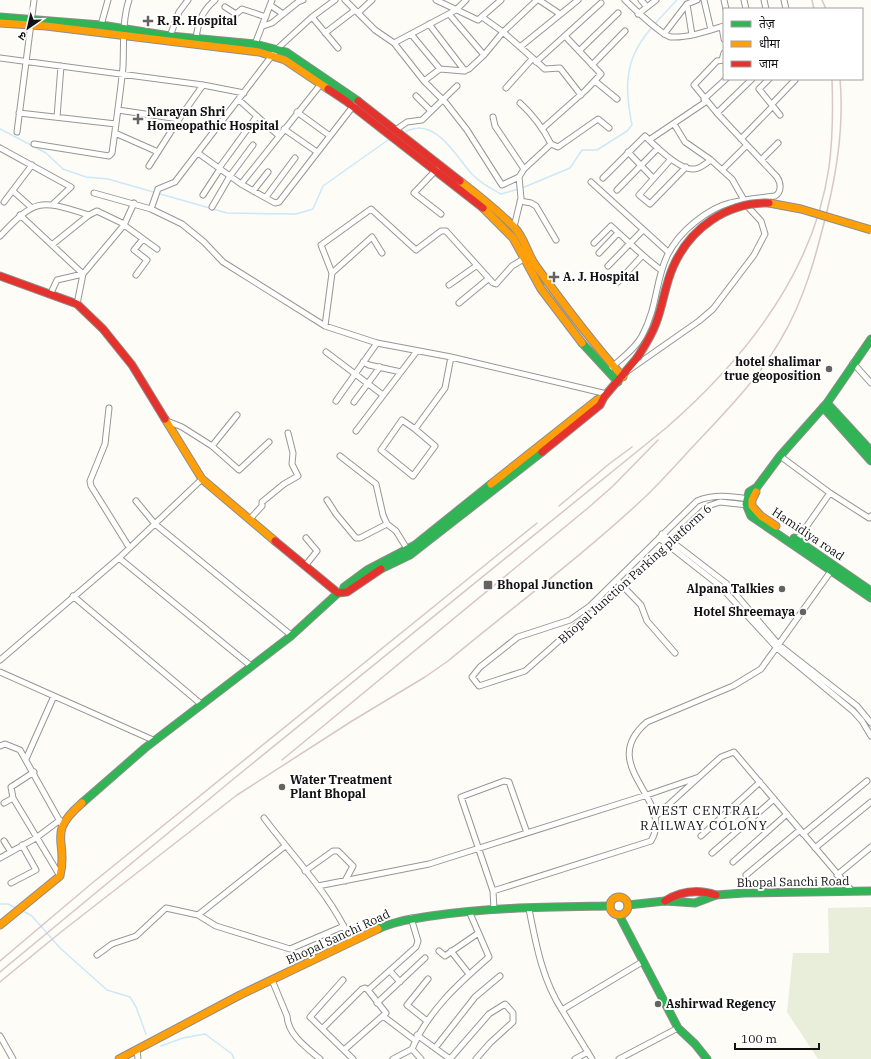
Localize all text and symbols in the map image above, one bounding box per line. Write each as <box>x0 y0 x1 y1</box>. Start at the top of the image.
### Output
north arrow <box>8 8 48 48</box>
legend <box>723 8 863 80</box>
place label: R. R. Hospital <box>157 13 237 28</box>
marker: R. R. Hospital <box>142 15 154 27</box>
text: तेज़ <box>759 16 776 31</box>
text: उ <box>15 28 29 44</box>
text: धीमा <box>759 36 781 51</box>
text: जाम <box>759 56 779 71</box>
place label: Narayan Shri Homeopathic Hospital <box>147 104 279 133</box>
marker: Narayan Shri Homeopathic Hospital <box>132 113 144 125</box>
place label: A. J. Hospital <box>563 269 639 284</box>
marker: A. J. Hospital <box>548 271 560 283</box>
place label: hotel shalimar true geoposition <box>724 354 821 383</box>
marker: hotel shalimar true geoposition <box>824 364 834 374</box>
street label: Bhopal Junction Parking platform 6 <box>555 501 714 646</box>
street label: Hamidiya road <box>769 504 847 563</box>
place label: Bhopal Junction <box>497 577 593 592</box>
marker: Bhopal Junction <box>482 579 494 591</box>
place label: Alpana Talkies <box>686 581 774 596</box>
marker: Alpana Talkies <box>777 584 787 594</box>
place label: Hotel Shreemaya <box>694 604 795 619</box>
marker: Hotel Shreemaya <box>798 607 808 617</box>
place label: Water Treatment Plant Bhopal <box>290 772 393 801</box>
marker: Water Treatment Plant Bhopal <box>277 782 287 792</box>
district label: WEST CENTRAL RAILWAY COLONY <box>640 802 768 834</box>
street label: Bhopal Sanchi Road <box>736 873 850 890</box>
street label: Bhopal Sanchi Road <box>283 906 392 967</box>
place label: Ashirwad Regency <box>666 996 776 1011</box>
marker: Ashirwad Regency <box>653 999 663 1009</box>
scale bar <box>735 1025 819 1051</box>
text: 100 m <box>741 1031 777 1046</box>

